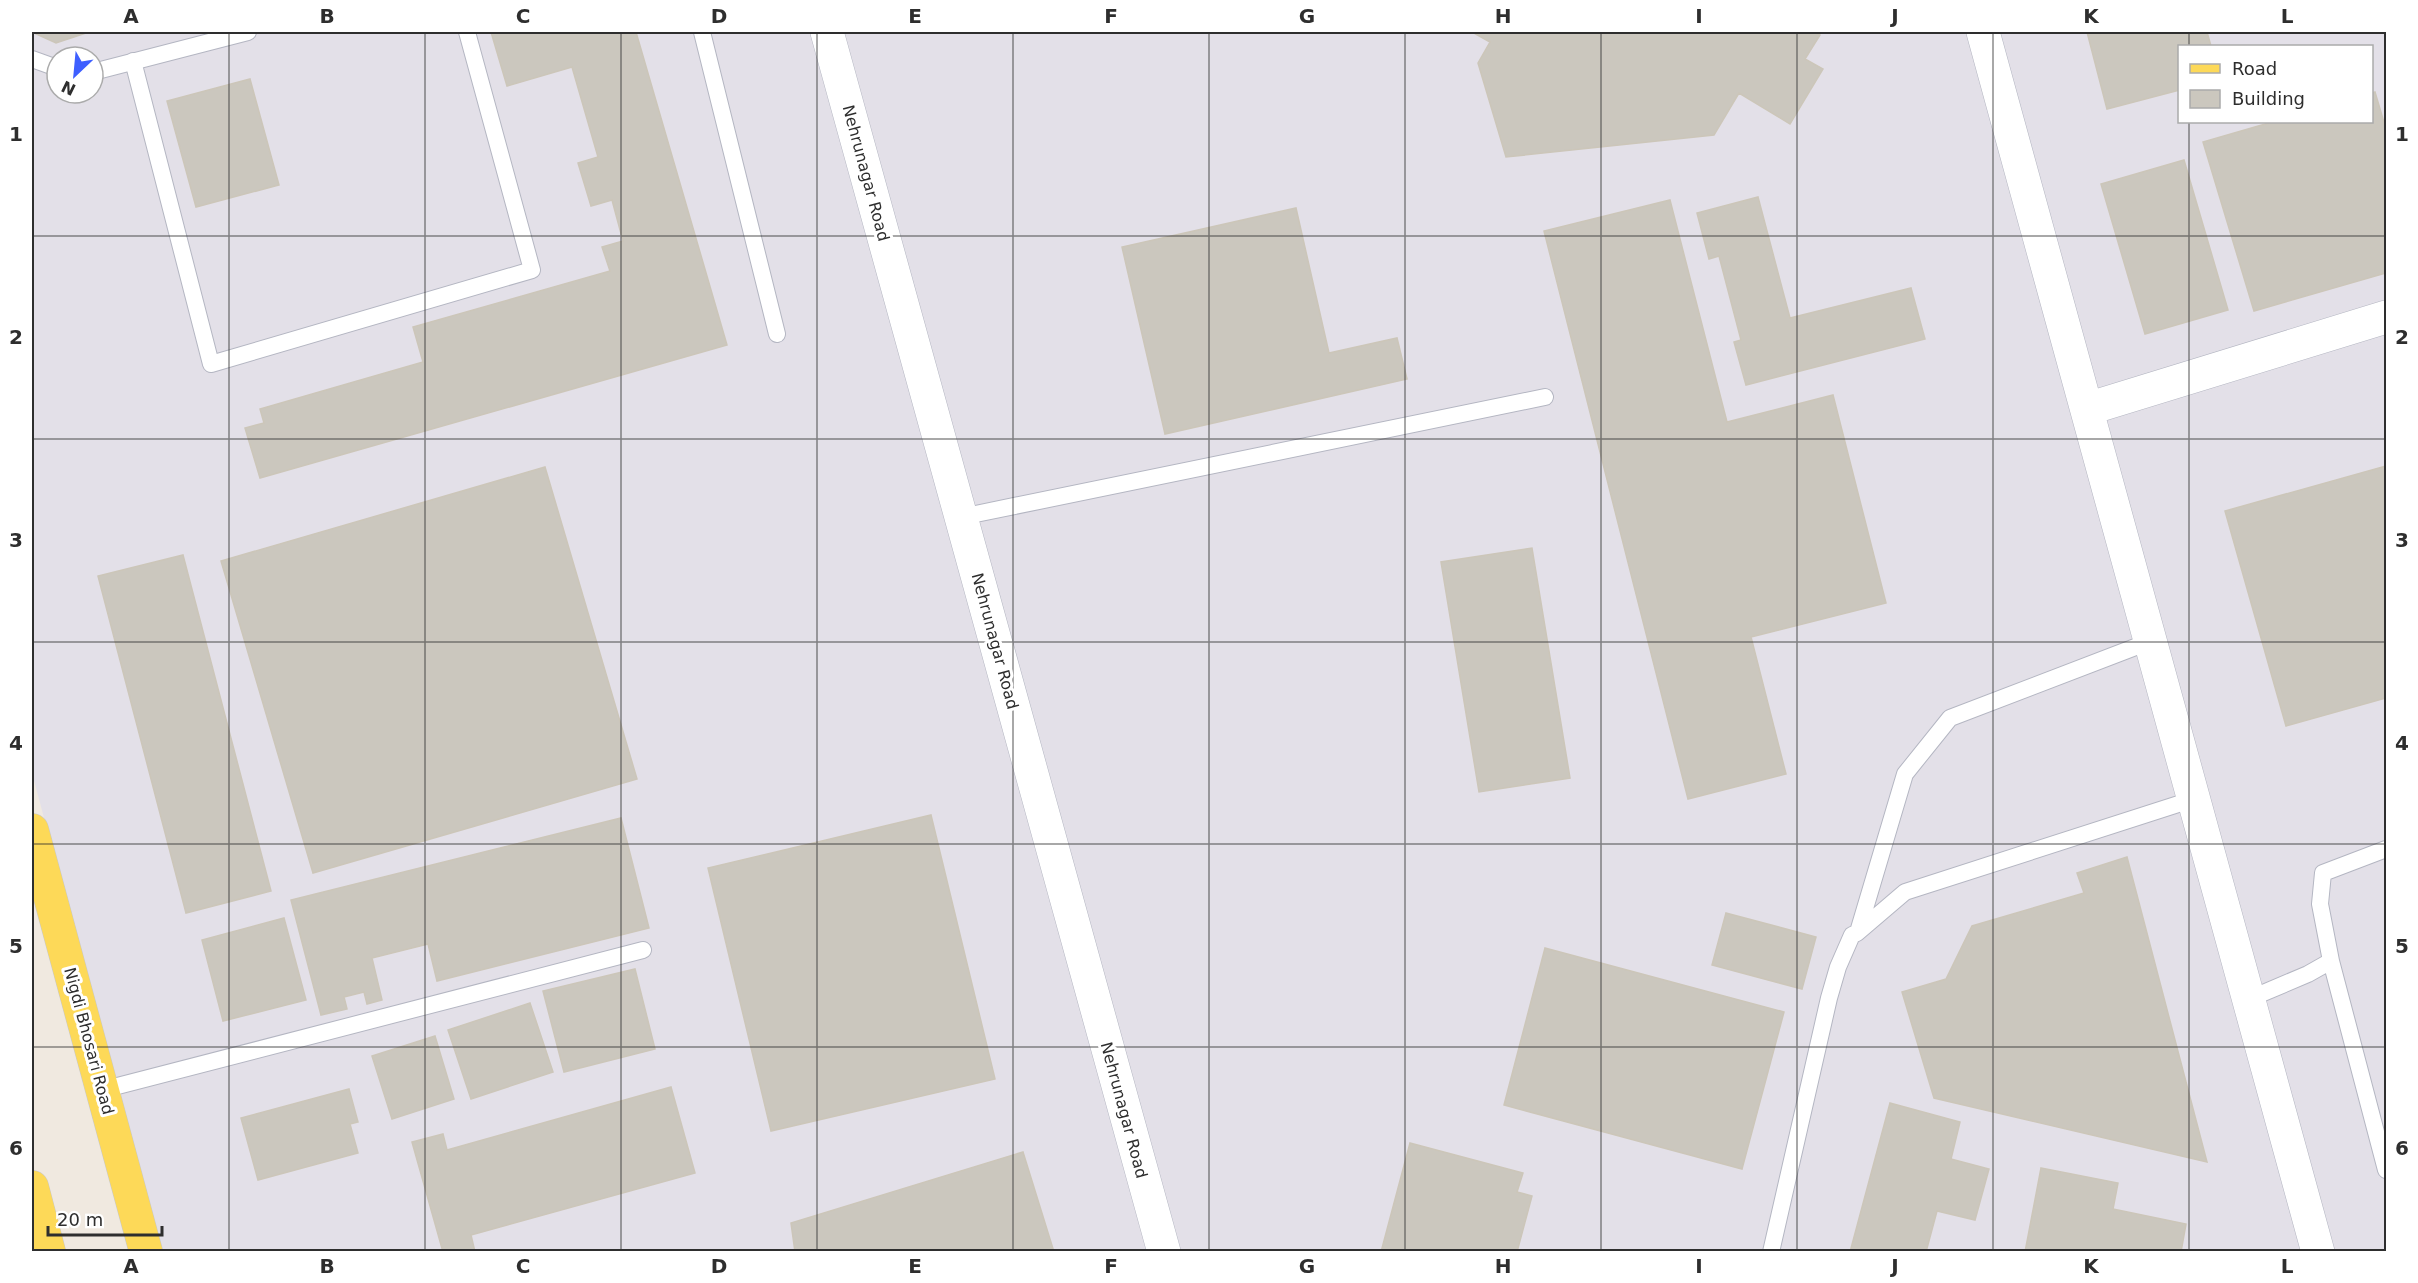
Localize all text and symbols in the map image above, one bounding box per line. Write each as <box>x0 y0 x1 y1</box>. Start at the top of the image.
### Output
text: A <box>123 4 139 28</box>
text: B <box>319 4 335 28</box>
text: C <box>516 4 530 28</box>
text: D <box>711 4 727 28</box>
text: E <box>908 4 922 28</box>
text: F <box>1104 4 1118 28</box>
text: G <box>1299 4 1315 28</box>
text: H <box>1495 4 1511 28</box>
text: I <box>1695 4 1703 28</box>
text: J <box>1889 4 1899 28</box>
text: K <box>2083 4 2100 28</box>
text: L <box>2281 4 2294 28</box>
north arrow <box>45 45 105 105</box>
legend <box>2178 45 2373 123</box>
text: Road <box>2232 58 2277 79</box>
text: N <box>58 77 79 100</box>
text: Building <box>2232 88 2305 109</box>
street label: Nehrunagar Road <box>839 103 893 243</box>
text: 1 <box>9 122 23 146</box>
text: 1 <box>2395 122 2409 146</box>
text: 2 <box>9 325 23 349</box>
text: 2 <box>2395 325 2409 349</box>
text: 3 <box>9 528 23 552</box>
text: 3 <box>2395 528 2409 552</box>
street label: Nehrunagar Road <box>968 571 1022 711</box>
text: 4 <box>9 731 23 755</box>
text: 4 <box>2395 731 2409 755</box>
text: 5 <box>9 934 23 958</box>
text: 5 <box>2395 934 2409 958</box>
street label: Nigdi Bhosari Road <box>60 965 118 1117</box>
street label: Nehrunagar Road <box>1097 1040 1151 1180</box>
text: 6 <box>9 1136 23 1160</box>
text: 6 <box>2395 1136 2409 1160</box>
scale bar <box>48 1199 162 1237</box>
text: 20 m <box>57 1209 103 1230</box>
text: A <box>123 1254 139 1278</box>
text: B <box>319 1254 335 1278</box>
text: C <box>516 1254 530 1278</box>
text: D <box>711 1254 727 1278</box>
text: E <box>908 1254 922 1278</box>
text: F <box>1104 1254 1118 1278</box>
text: G <box>1299 1254 1315 1278</box>
text: H <box>1495 1254 1511 1278</box>
text: I <box>1695 1254 1703 1278</box>
text: J <box>1889 1254 1899 1278</box>
text: K <box>2083 1254 2100 1278</box>
text: L <box>2281 1254 2294 1278</box>

